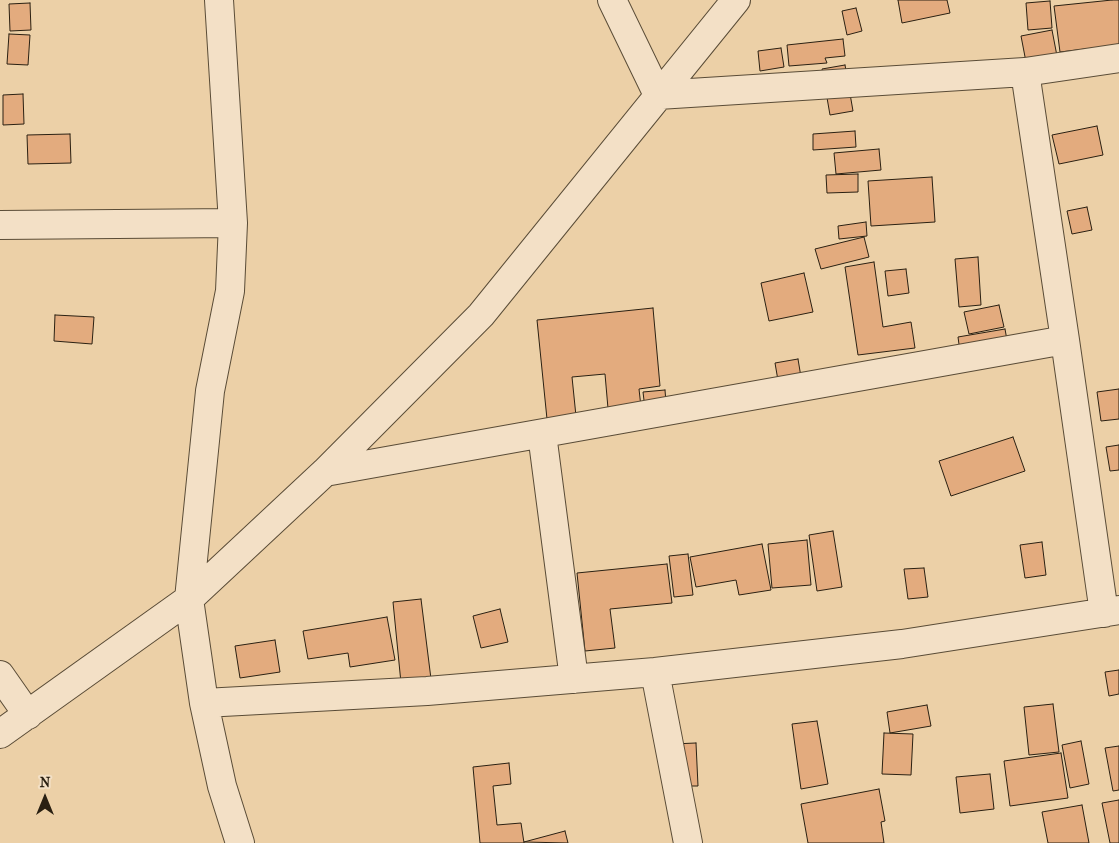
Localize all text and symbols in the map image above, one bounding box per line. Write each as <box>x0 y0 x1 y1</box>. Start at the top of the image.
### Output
north arrow <box>20 773 70 823</box>
text: N <box>40 774 50 791</box>

